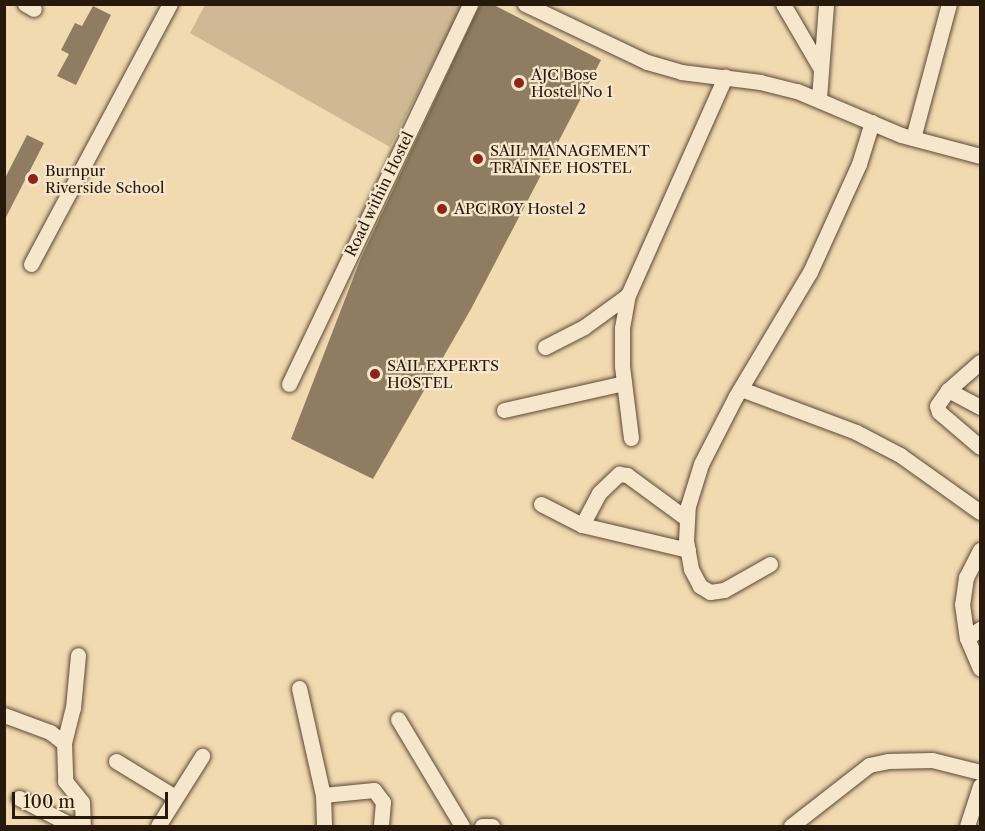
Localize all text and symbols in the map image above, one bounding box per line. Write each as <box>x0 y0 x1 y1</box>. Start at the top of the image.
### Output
place label: AJC Bose Hostel No 1 <box>531 65 613 100</box>
marker: AJC Bose Hostel No 1 <box>512 76 526 90</box>
street label: Road within Hostel <box>341 128 417 260</box>
place label: SAIL MANAGEMENT TRAINEE HOSTEL <box>490 141 650 176</box>
marker: SAIL MANAGEMENT TRAINEE HOSTEL <box>471 152 485 166</box>
place label: Burnpur Riverside School <box>45 161 165 196</box>
marker: Burnpur Riverside School <box>26 172 40 186</box>
place label: APC ROY Hostel 2 <box>454 200 587 218</box>
marker: APC ROY Hostel 2 <box>435 202 449 216</box>
place label: SAIL EXPERTS HOSTEL <box>387 356 499 391</box>
marker: SAIL EXPERTS HOSTEL <box>368 367 382 381</box>
scale bar <box>15 780 171 818</box>
text: 100 m <box>23 791 75 813</box>

